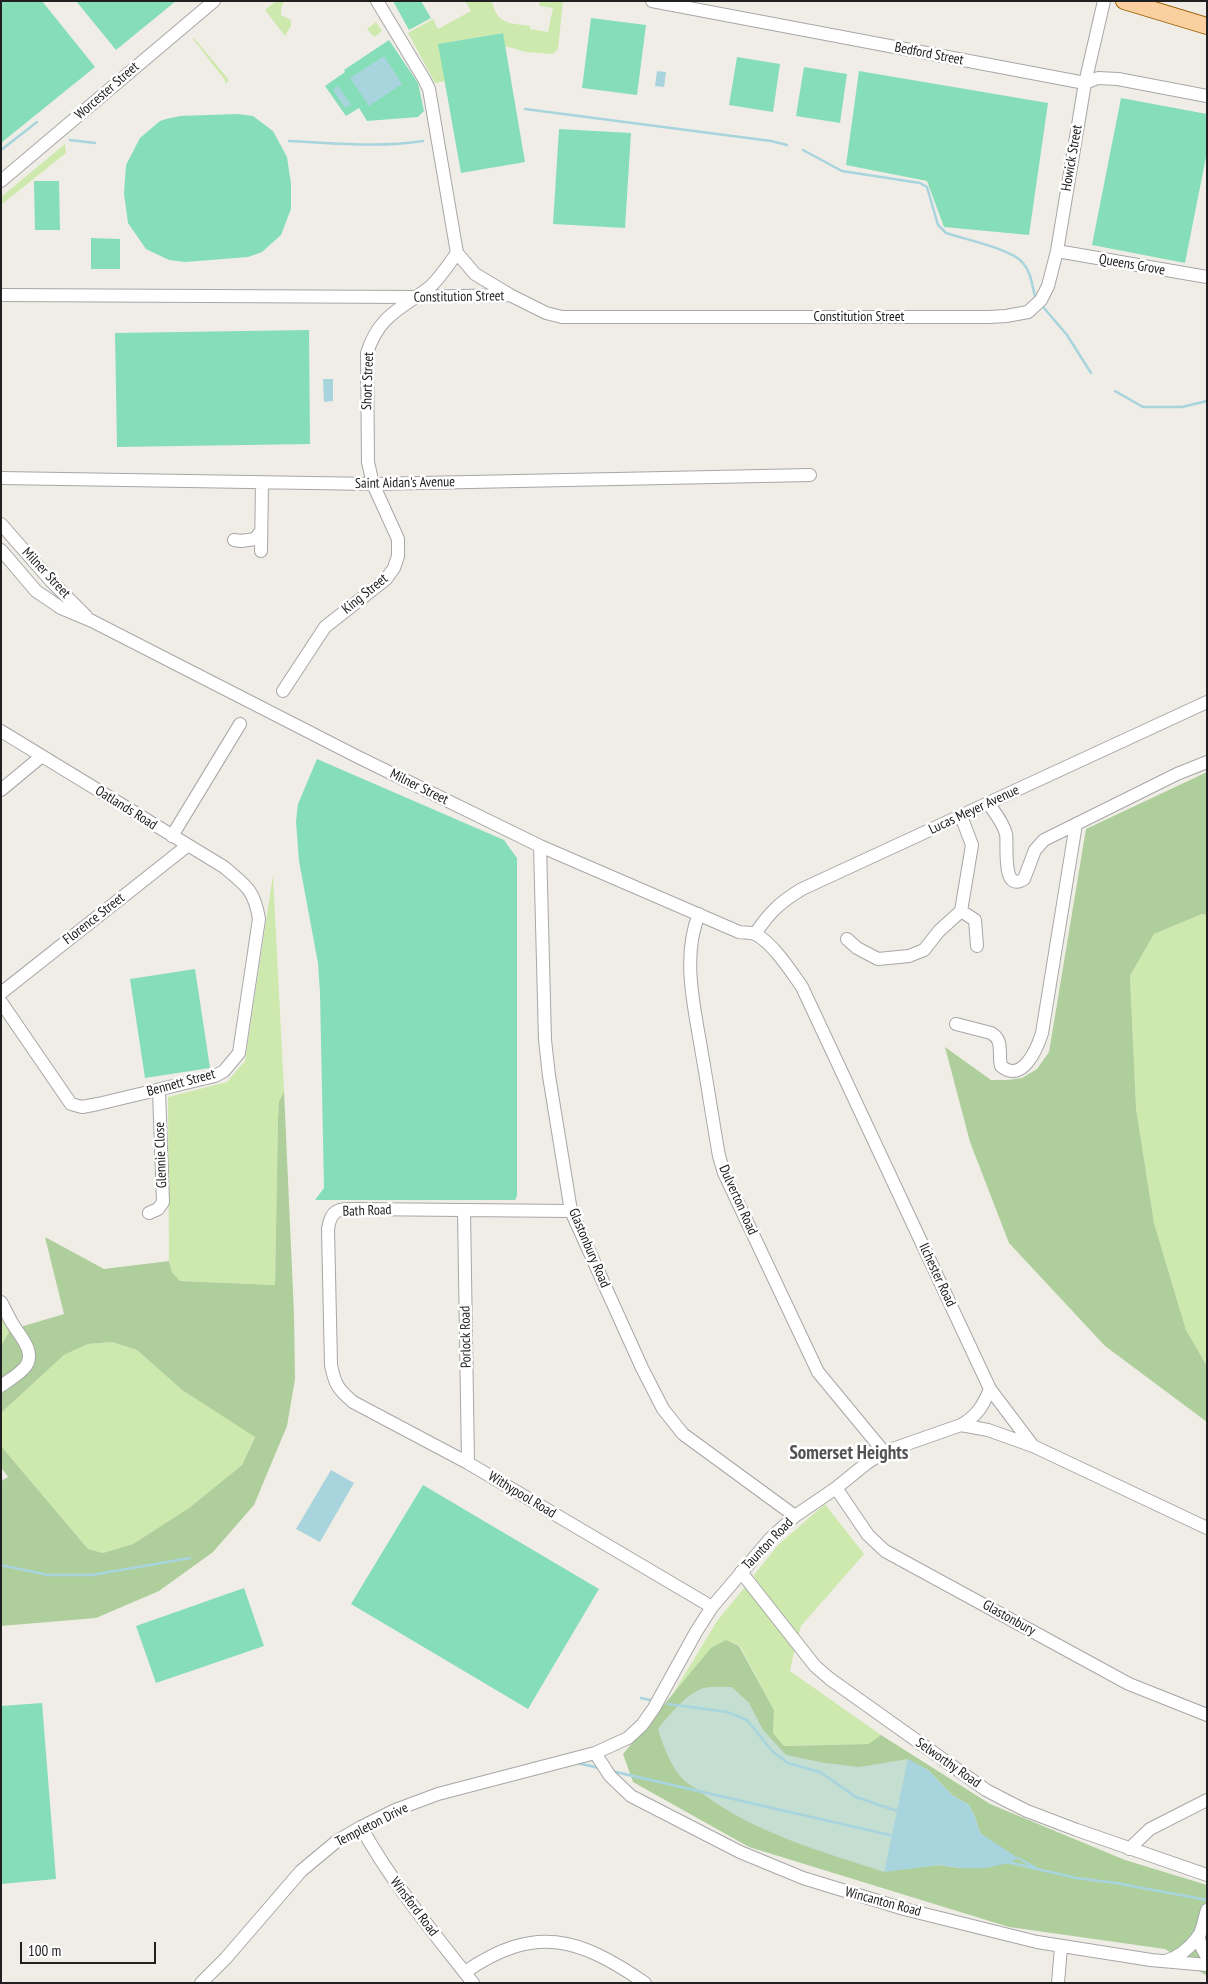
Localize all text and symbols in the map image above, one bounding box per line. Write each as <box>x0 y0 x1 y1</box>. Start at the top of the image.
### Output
street label: Bedford Street <box>893 39 965 69</box>
street label: Worcester Street <box>72 59 142 123</box>
street label: Howick Street <box>1058 124 1086 192</box>
street label: Queens Grove <box>1098 251 1166 279</box>
street label: Constitution Street <box>413 288 505 306</box>
street label: Constitution Street <box>814 309 904 325</box>
street label: Short Street <box>359 352 377 410</box>
street label: Saint Aidan's Avenue <box>355 474 455 492</box>
street label: Milner Street <box>18 544 74 602</box>
street label: King Street <box>339 570 391 618</box>
street label: Milner Street <box>387 766 451 808</box>
street label: Oatlands Road <box>92 782 160 834</box>
street label: Lucas Meyer Avenue <box>926 782 1022 838</box>
street label: Florence Street <box>60 890 128 948</box>
street label: Bennett Street <box>145 1066 217 1100</box>
street label: Glennie Close <box>151 1122 171 1188</box>
street label: Dulverton Road <box>715 1162 761 1238</box>
street label: Bath Road <box>342 1202 392 1220</box>
street label: Glastonbury Road <box>565 1206 613 1290</box>
street label: Ilchester Road <box>915 1240 959 1310</box>
street label: Porlock Road <box>457 1306 475 1368</box>
district label: Somerset Heights <box>790 1443 908 1465</box>
street label: Withypool Road <box>485 1468 559 1522</box>
street label: Taunton Road <box>739 1515 797 1573</box>
street label: Glastonbury <box>980 1597 1038 1639</box>
street label: Selworthy Road <box>912 1734 984 1792</box>
street label: Templeton Drive <box>333 1800 411 1850</box>
street label: Winsford Road <box>386 1874 442 1940</box>
street label: Wincanton Road <box>843 1884 923 1920</box>
scale bar <box>22 1932 159 1964</box>
text: 100 m <box>28 1941 61 1960</box>

